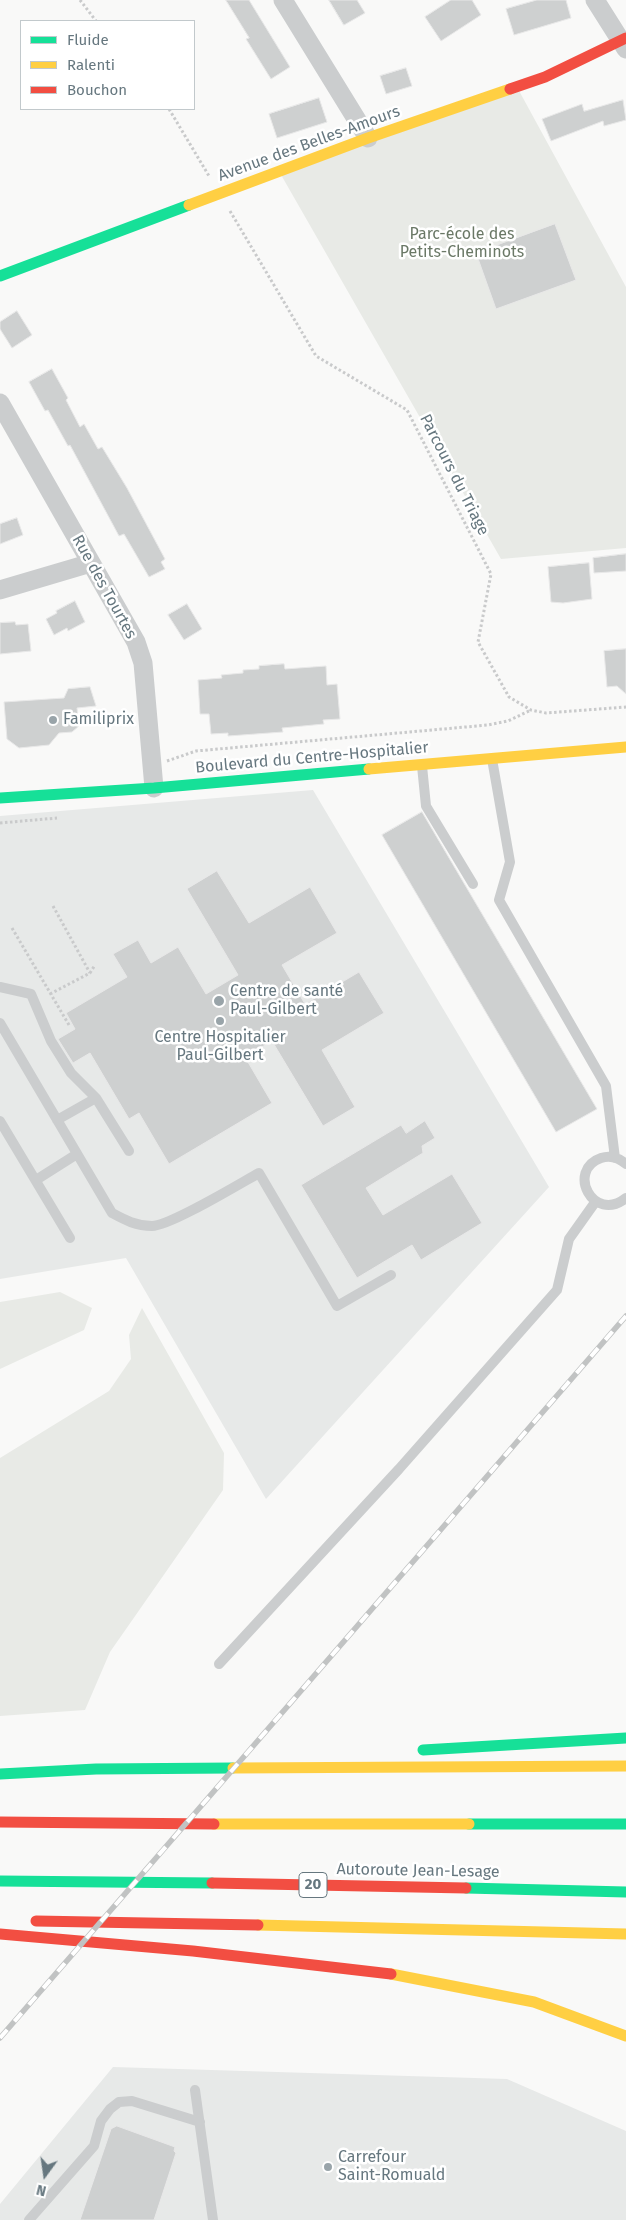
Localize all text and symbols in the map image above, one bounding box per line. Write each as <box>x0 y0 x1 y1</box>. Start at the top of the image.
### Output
legend <box>20 20 195 110</box>
text: Fluide <box>67 31 109 49</box>
text: Ralenti <box>67 56 115 74</box>
text: Bouchon <box>67 81 127 99</box>
street label: Avenue des Belles-Amours <box>215 102 403 186</box>
park label: Parc-école des Petits-Cheminots <box>400 225 524 263</box>
street label: Parcours du Triage <box>415 411 493 539</box>
street label: Rue des Tourtes <box>68 532 140 642</box>
place label: Familiprix <box>63 710 134 730</box>
marker: Familiprix <box>47 714 59 726</box>
street label: Boulevard du Centre-Hospitalier <box>195 738 429 778</box>
place label: Centre de santé Paul-Gilbert <box>230 982 343 1020</box>
marker: Centre de santé Paul-Gilbert <box>212 994 226 1008</box>
marker: Centre Hospitalier Paul-Gilbert <box>214 1015 226 1027</box>
place label: Centre Hospitalier Paul-Gilbert <box>154 1028 286 1066</box>
street label: Autoroute Jean-Lesage <box>336 1860 500 1882</box>
road number: 20 <box>299 1872 327 1898</box>
place label: Carrefour Saint-Romuald <box>338 2148 445 2186</box>
north arrow <box>20 2150 70 2200</box>
marker: Carrefour Saint-Romuald <box>322 2161 334 2173</box>
text: N <box>35 2181 48 2199</box>

